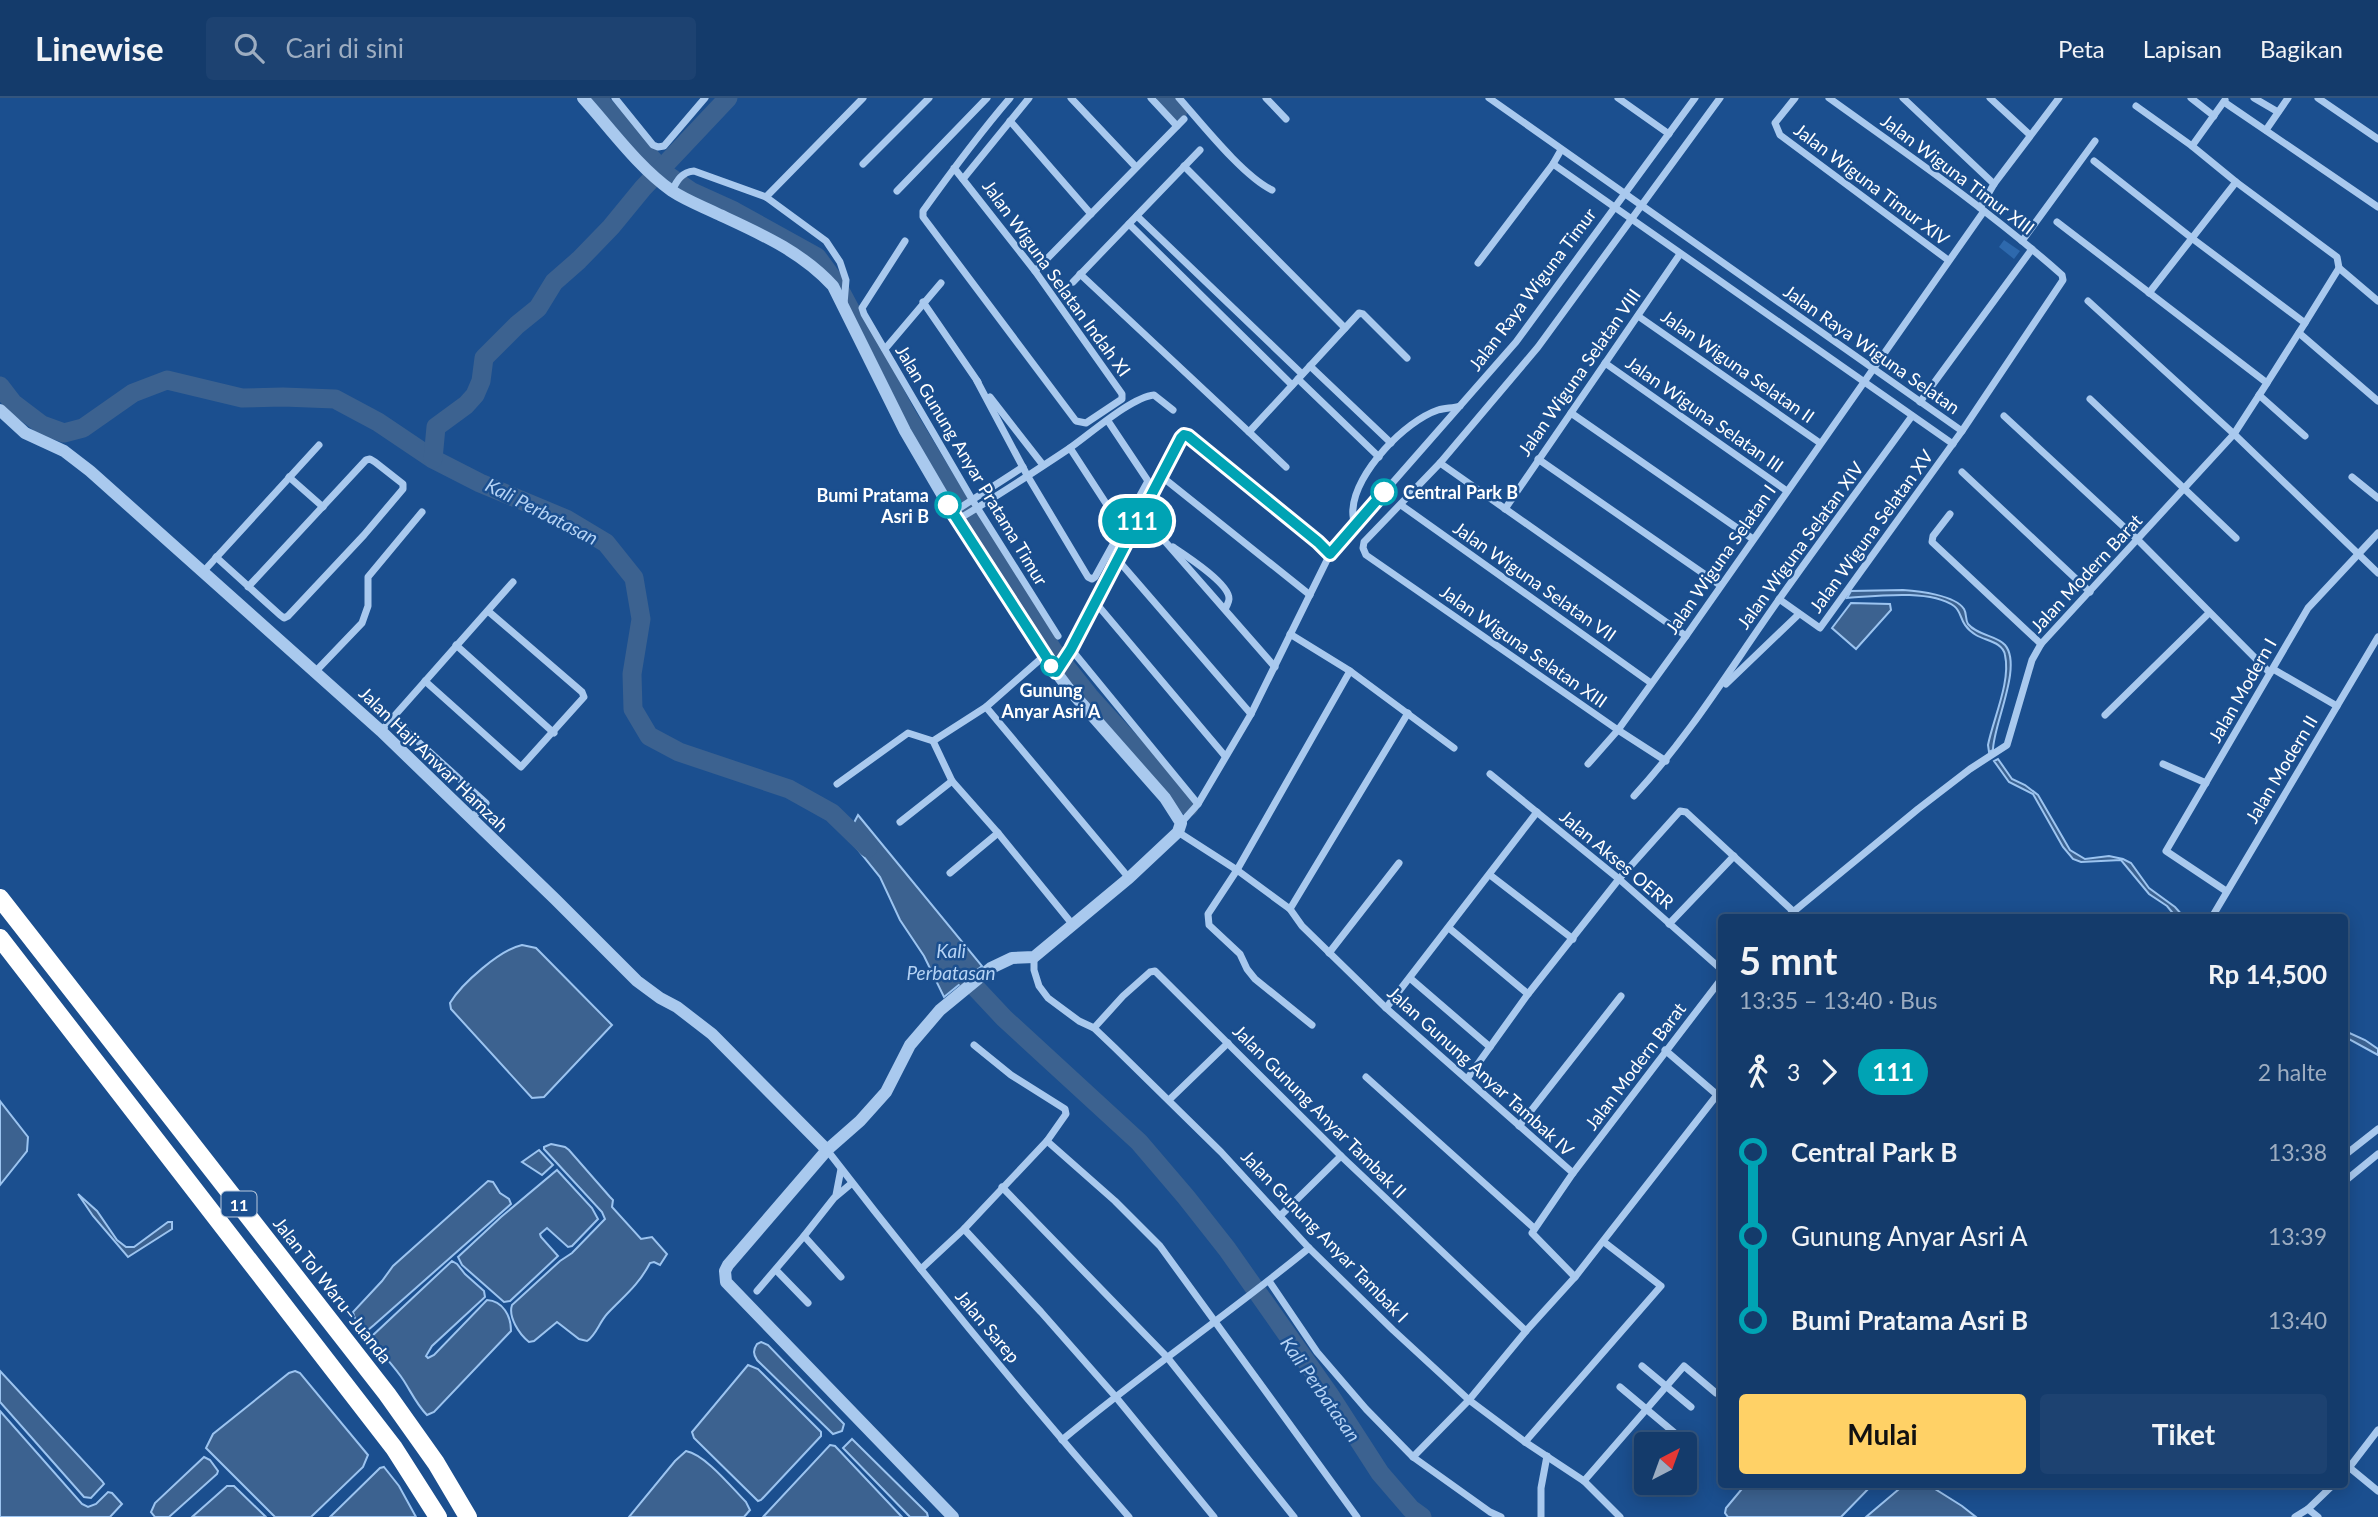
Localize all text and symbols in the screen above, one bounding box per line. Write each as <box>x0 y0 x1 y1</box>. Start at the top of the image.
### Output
search box <box>206 17 696 80</box>
text: Linewise <box>35 28 164 68</box>
icon: search <box>230 29 268 67</box>
text: Cari di sini <box>286 32 404 64</box>
text: Peta <box>2058 34 2105 63</box>
text: Lapisan <box>2143 34 2222 63</box>
text: Bagikan <box>2260 34 2343 63</box>
street label: Jalan Wiguna Timur XIII <box>1877 109 2039 239</box>
street label: Jalan Wiguna Timur XIV <box>1790 118 1955 250</box>
street label: Jalan Wiguna Selatan Indah XI <box>978 176 1136 380</box>
street label: Jalan Raya Wiguna Timur <box>1464 203 1601 375</box>
street label: Jalan Raya Wiguna Selatan <box>1780 280 1964 418</box>
street label: Jalan Wiguna Selatan VIII <box>1513 284 1645 460</box>
street label: Jalan Wiguna Selatan II <box>1657 305 1819 427</box>
street label: Jalan Gunung Anyar Pratama Timur <box>891 341 1053 590</box>
street label: Jalan Wiguna Selatan III <box>1622 351 1788 477</box>
street label: Jalan Wiguna Selatan XV <box>1805 445 1938 617</box>
street label: Jalan Wiguna Selatan XIV <box>1732 457 1868 633</box>
water label: Kali Perbatasan <box>482 473 602 549</box>
marker: Central Park B <box>1371 479 1397 505</box>
street label: Jalan Wiguna Selatan I <box>1660 480 1780 638</box>
place label: Central Park B <box>1403 481 1518 503</box>
place label: Bumi Pratama Asri B <box>816 484 929 527</box>
marker: Bumi Pratama Asri B <box>935 492 961 518</box>
line badge: 111 <box>1097 498 1177 544</box>
text: 111 <box>1116 506 1158 535</box>
street label: Jalan Modern Barat <box>2026 509 2147 637</box>
street label: Jalan Wiguna Selatan VII <box>1449 516 1621 646</box>
street label: Jalan Wiguna Selatan XIII <box>1436 580 1612 712</box>
street label: Jalan Modern I <box>2203 634 2281 746</box>
marker: Gunung Anyar Asri A <box>1041 656 1061 676</box>
place label: Gunung Anyar Asri A <box>1001 679 1101 722</box>
street label: Jalan Haji Anwar Hamzah <box>355 682 513 836</box>
street label: Jalan Modern II <box>2240 711 2322 827</box>
street label: Jalan Akses OERR <box>1556 805 1679 913</box>
text: 5 mnt <box>1739 937 1837 983</box>
water label: Kali Perbatasan <box>906 939 996 984</box>
text: Rp 14,500 <box>2208 958 2327 990</box>
street label: Jalan Gunung Anyar Tambak IV <box>1383 981 1579 1161</box>
text: 13:35 – 13:40 · Bus <box>1739 986 1938 1014</box>
street label: Jalan Modern Barat <box>1580 998 1690 1134</box>
street label: Jalan Gunung Anyar Tambak II <box>1229 1020 1411 1202</box>
icon: walk <box>1739 1053 1777 1091</box>
icon: forward <box>1810 1053 1848 1091</box>
text: 111 <box>1872 1057 1914 1086</box>
text: 3 <box>1787 1058 1800 1086</box>
text: 2 halte <box>2258 1058 2327 1086</box>
text: Central Park B <box>1791 1136 1957 1168</box>
text: 13:38 <box>2268 1138 2327 1166</box>
street label: Jalan Gunung Anyar Tambak I <box>1237 1145 1413 1327</box>
road number: 11 <box>222 1192 256 1216</box>
street label: Jalan Tol Waru–Juanda <box>269 1212 397 1368</box>
text: Gunung Anyar Asri A <box>1791 1220 2028 1252</box>
text: 13:39 <box>2268 1222 2327 1250</box>
street label: Jalan Sarep <box>951 1285 1025 1367</box>
text: Bumi Pratama Asri B <box>1791 1304 2028 1336</box>
text: 13:40 <box>2268 1306 2327 1334</box>
water label: Kali Perbatasan <box>1276 1332 1366 1446</box>
button: Mulai <box>1739 1394 2026 1474</box>
button: Tiket <box>2040 1394 2327 1474</box>
north arrow <box>1634 1432 1698 1494</box>
map controls <box>1634 1432 1697 1495</box>

